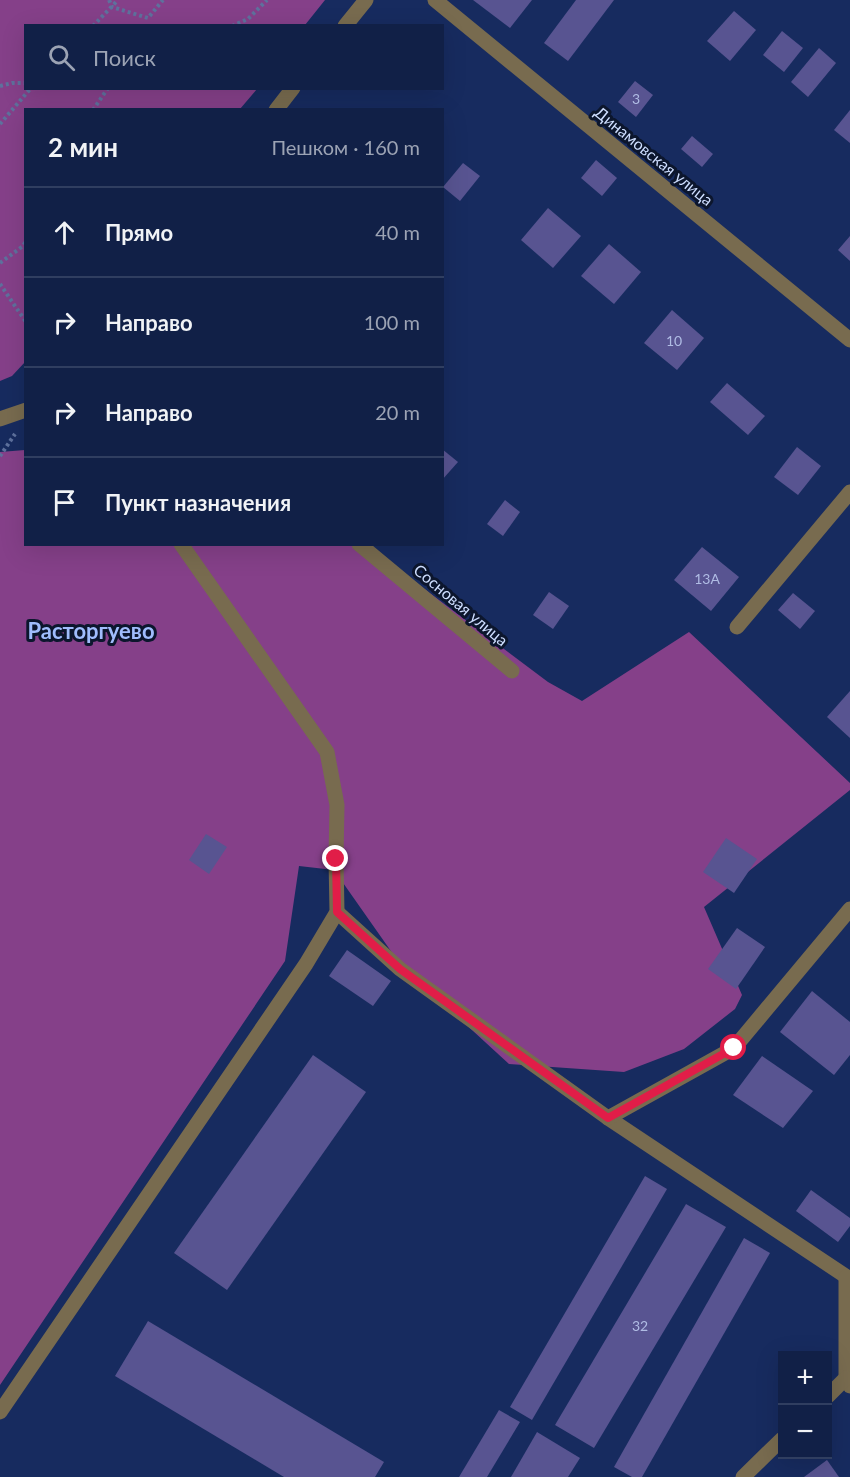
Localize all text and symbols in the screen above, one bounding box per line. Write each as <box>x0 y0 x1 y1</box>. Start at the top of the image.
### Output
search box <box>24 24 444 90</box>
icon: search <box>45 41 78 74</box>
text: Поиск <box>93 44 156 71</box>
house number: 3 <box>632 90 640 107</box>
street label: Динамовская улица <box>591 102 717 209</box>
text: 2 мин <box>48 131 118 163</box>
text: Пешком · 160 m <box>271 135 420 159</box>
icon: ahead <box>48 216 81 249</box>
text: Прямо <box>105 219 173 246</box>
text: 40 m <box>375 220 420 244</box>
icon: right <box>48 306 81 339</box>
text: Направо <box>105 309 193 336</box>
text: 100 m <box>364 310 420 334</box>
house number: 10 <box>666 332 682 349</box>
icon: right <box>48 396 81 429</box>
text: Направо <box>105 399 193 426</box>
text: 20 m <box>375 400 420 424</box>
icon: arrive <box>48 486 81 519</box>
text: Пункт назначения <box>105 489 291 516</box>
street label: Сосновая улица <box>410 560 512 649</box>
house number: 13А <box>694 570 720 587</box>
district label: Расторгуево <box>27 617 155 644</box>
route end <box>322 845 348 871</box>
route start <box>720 1034 746 1060</box>
house number: 32 <box>632 1317 648 1334</box>
map controls <box>778 1351 832 1459</box>
button: + <box>778 1351 832 1405</box>
button: − <box>778 1405 832 1459</box>

